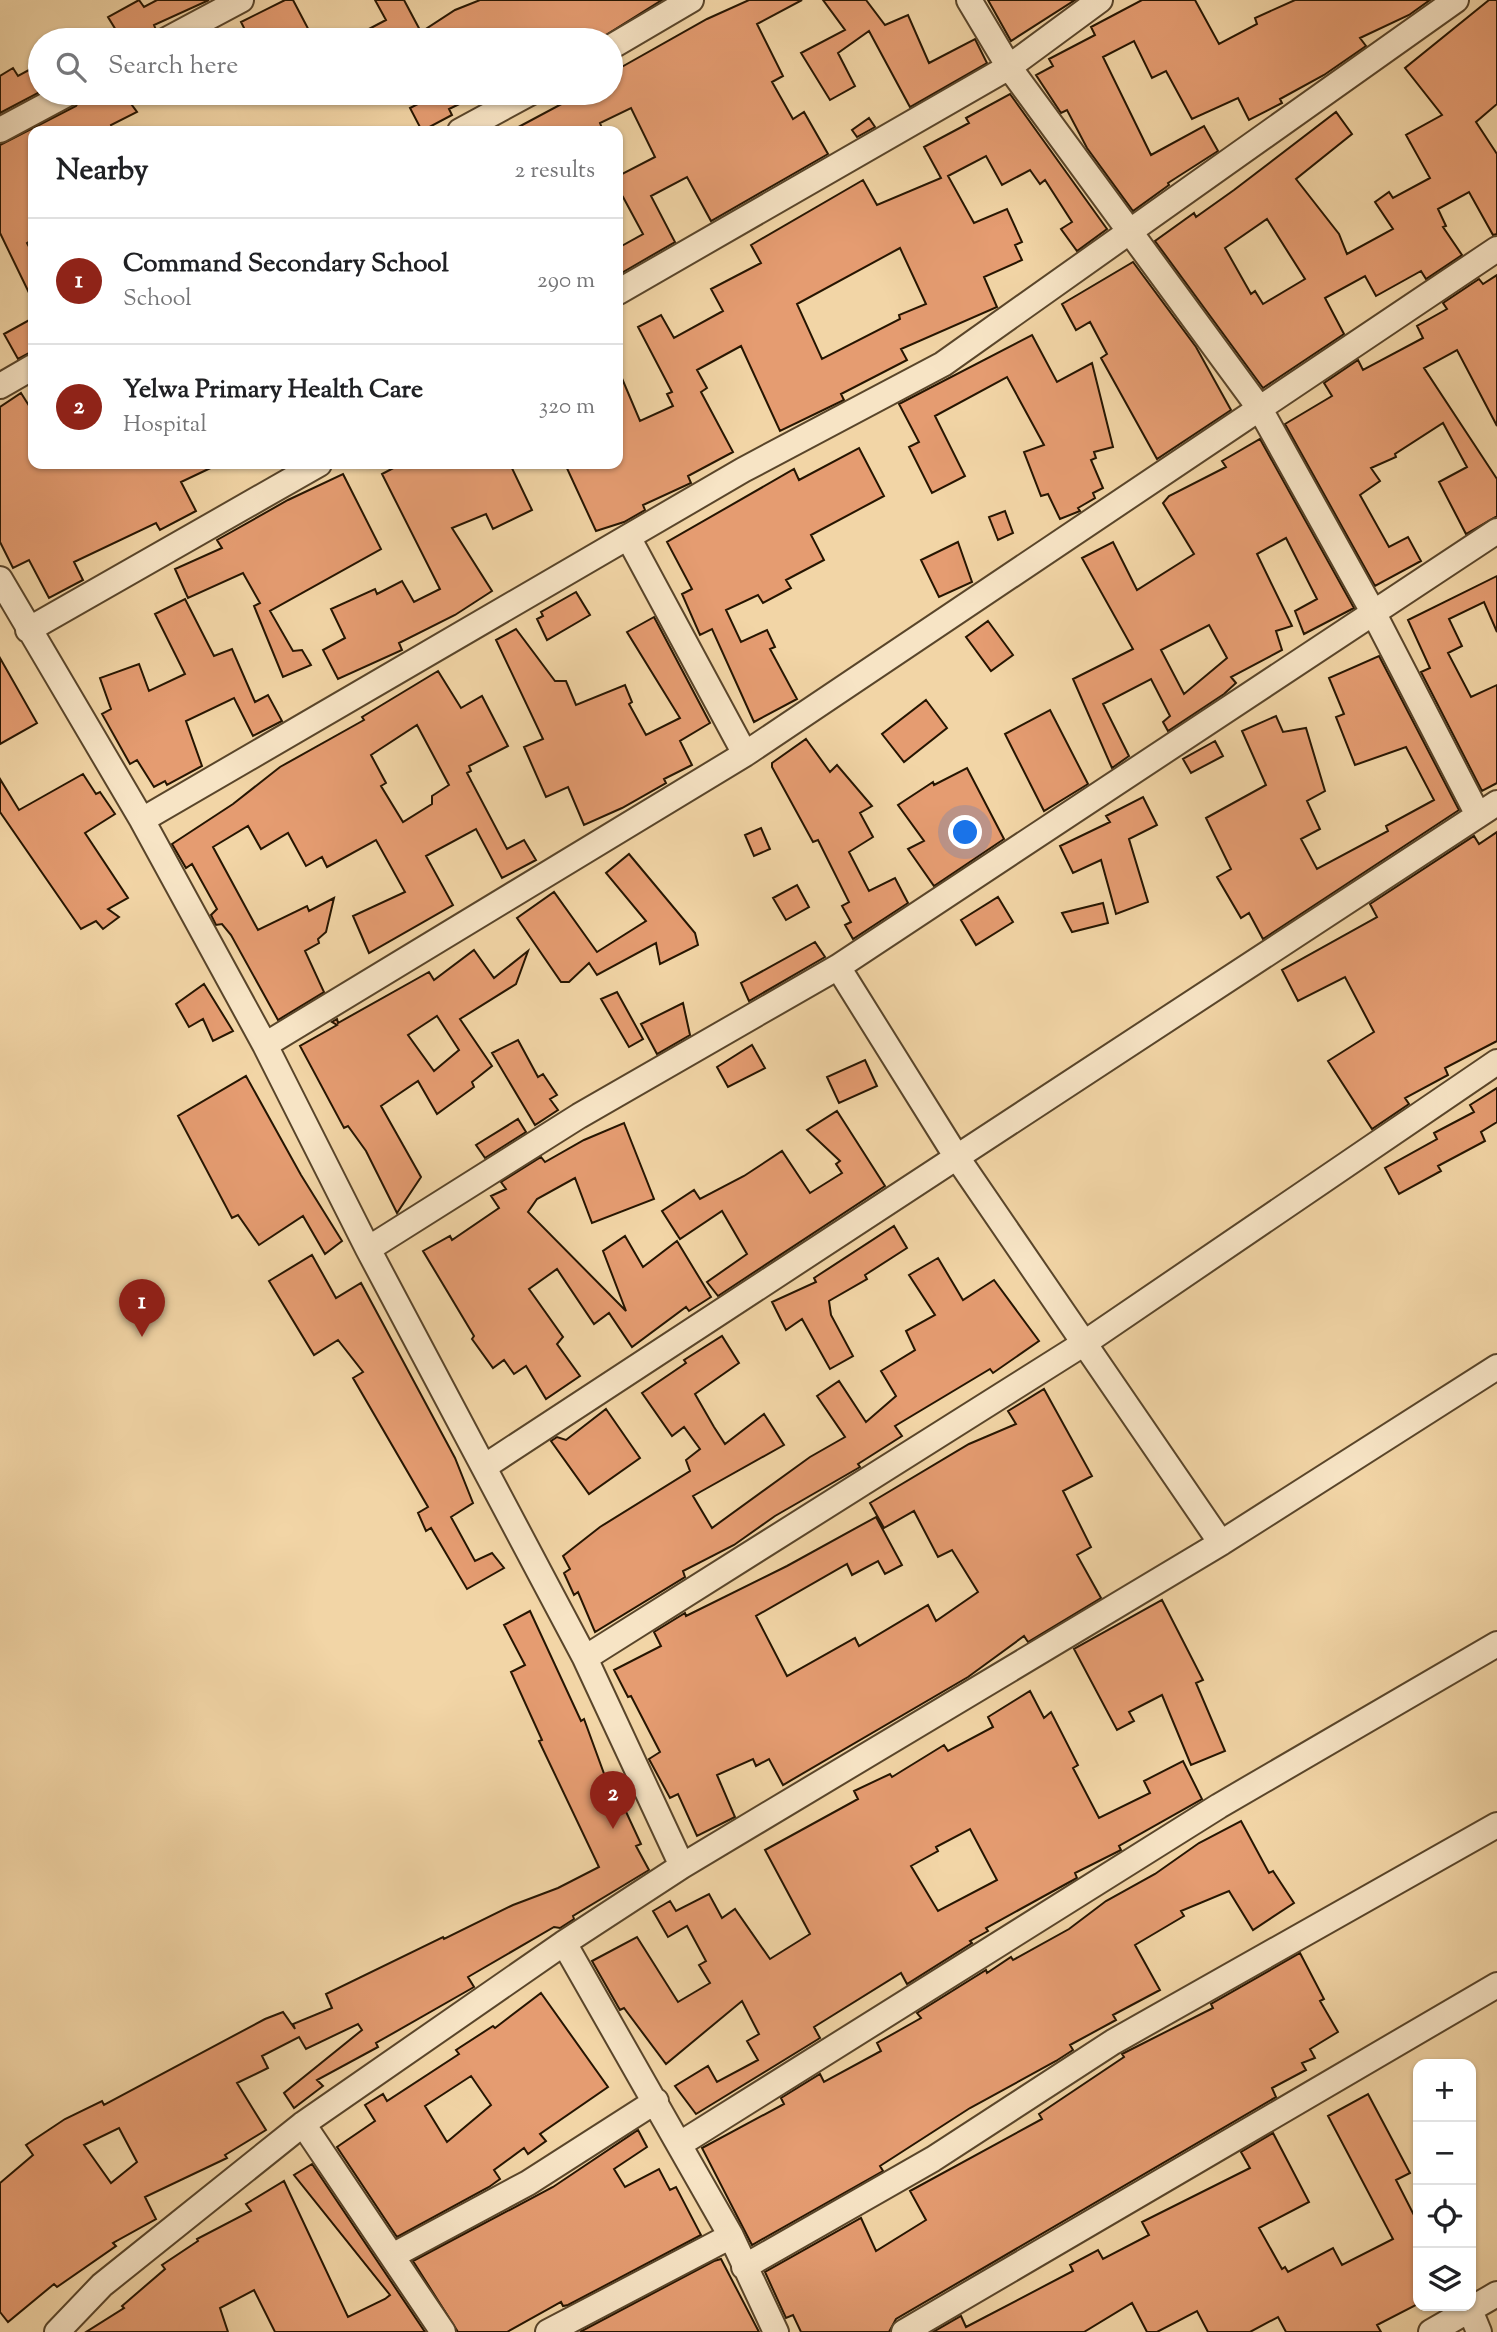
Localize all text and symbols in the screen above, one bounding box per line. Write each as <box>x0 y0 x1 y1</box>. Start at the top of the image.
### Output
search box <box>28 28 623 105</box>
icon: search <box>52 48 90 86</box>
text: Search here <box>108 48 238 85</box>
text: Nearby <box>56 150 148 193</box>
text: 2 results <box>515 155 595 188</box>
text: Command Secondary School <box>123 246 449 283</box>
text: 1 <box>75 265 83 298</box>
text: 290 m <box>537 265 595 298</box>
text: School <box>123 283 192 316</box>
text: Yelwa Primary Health Care <box>123 372 423 409</box>
text: 2 <box>74 391 84 424</box>
text: 320 m <box>539 391 595 424</box>
text: Hospital <box>123 409 207 442</box>
your location <box>948 815 982 849</box>
pin: 1 <box>119 1279 165 1337</box>
pin: 2 <box>590 1771 636 1829</box>
map controls <box>1413 2059 1476 2311</box>
button: + <box>1413 2059 1476 2122</box>
button: − <box>1413 2122 1476 2185</box>
button: locate <box>1413 2185 1476 2248</box>
button: layers <box>1413 2248 1476 2311</box>

